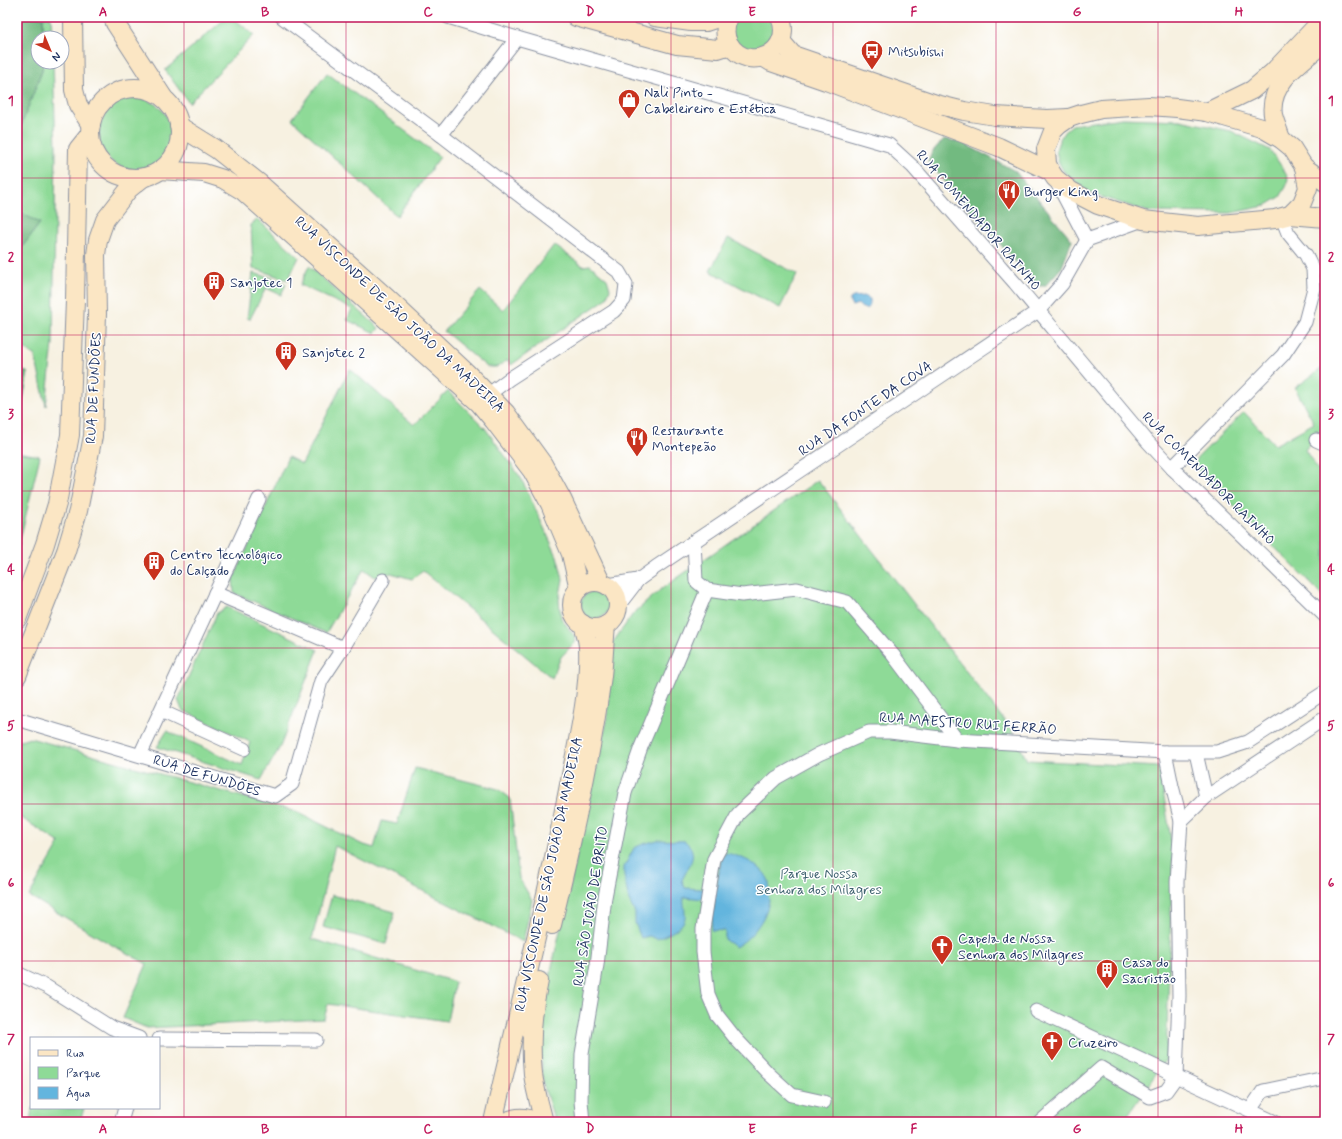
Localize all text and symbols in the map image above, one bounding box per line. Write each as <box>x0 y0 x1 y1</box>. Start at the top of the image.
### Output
text: A <box>99 4 107 21</box>
text: B <box>261 4 270 21</box>
text: C <box>423 4 433 21</box>
text: D <box>586 4 595 21</box>
text: E <box>748 4 756 21</box>
text: F <box>911 4 918 21</box>
text: G <box>1073 4 1082 21</box>
text: H <box>1235 4 1244 21</box>
north arrow <box>30 30 70 70</box>
bus stop icon: Mitsubishi <box>859 38 885 71</box>
place label: Mitsubishi <box>888 43 944 61</box>
text: N <box>49 49 64 64</box>
place label: Nali Pinto - Cabeleireiro e Estética <box>644 84 777 118</box>
shop icon: Nali Pinto - Cabeleireiro e Estética <box>616 87 642 120</box>
text: 1 <box>8 93 14 110</box>
text: 1 <box>1328 93 1334 110</box>
street label: RUA COMENDADOR RAINHO <box>912 146 1044 295</box>
restaurant icon: Burger King <box>996 178 1022 211</box>
place label: Burger King <box>1024 183 1098 202</box>
street label: RUA VISCONDE DE SÃO JOÃO DA MADEIRA <box>291 212 508 417</box>
text: 2 <box>8 249 15 266</box>
text: 2 <box>1328 249 1335 266</box>
building icon: Sanjotec 1 <box>201 269 227 302</box>
place label: Sanjotec 1 <box>230 274 293 292</box>
street label: RUA DE FUNDÕES <box>82 332 106 444</box>
building icon: Sanjotec 2 <box>273 339 299 372</box>
place label: Sanjotec 2 <box>302 344 365 362</box>
street label: RUA DA FONTE DA COVA <box>795 357 936 460</box>
text: 3 <box>8 406 14 423</box>
text: 3 <box>1328 406 1334 423</box>
street label: RUA COMENDADOR RAINHO <box>1138 408 1279 549</box>
place label: Restaurante Montepeão <box>652 422 724 456</box>
restaurant icon: Restaurante Montepeão <box>624 425 650 458</box>
place label: Centro Tecnológico do Calçado <box>170 546 282 580</box>
building icon: Centro Tecnológico do Calçado <box>141 549 167 582</box>
text: 4 <box>7 562 15 579</box>
text: 4 <box>1327 562 1335 579</box>
street label: RUA MAESTRO RUI FERRÃO <box>879 709 1057 739</box>
text: 5 <box>7 718 15 735</box>
text: 5 <box>1327 718 1335 735</box>
street label: RUA VISCONDE DE SÃO JOÃO DA MADEIRA <box>511 735 587 1013</box>
street label: RUA DE FUNDÕES <box>151 751 263 801</box>
street label: RUA SÃO JOÃO DE BRITO <box>569 825 613 987</box>
park label: Parque Nossa Senhora dos Milagres <box>756 865 882 900</box>
text: 6 <box>8 875 15 892</box>
text: 6 <box>1328 875 1335 892</box>
place label: Capela de Nossa Senhora dos Milagres <box>958 930 1084 965</box>
church icon: Capela de Nossa Senhora dos Milagres <box>929 933 955 966</box>
place label: Casa do Sacristão <box>1122 954 1176 988</box>
building icon: Casa do Sacristão <box>1094 957 1120 990</box>
church icon: Cruzeiro <box>1039 1029 1065 1062</box>
text: 7 <box>7 1031 15 1048</box>
text: 7 <box>1327 1031 1335 1048</box>
place label: Cruzeiro <box>1068 1034 1118 1052</box>
legend <box>30 1037 160 1109</box>
text: Rua <box>66 1046 84 1062</box>
text: Parque <box>66 1066 101 1082</box>
text: Água <box>66 1086 90 1102</box>
text: A <box>99 1121 107 1138</box>
text: B <box>261 1121 270 1138</box>
text: C <box>423 1121 433 1138</box>
text: D <box>586 1121 595 1138</box>
text: E <box>748 1121 756 1138</box>
text: F <box>911 1121 918 1138</box>
text: G <box>1073 1121 1082 1138</box>
text: H <box>1235 1121 1244 1138</box>

